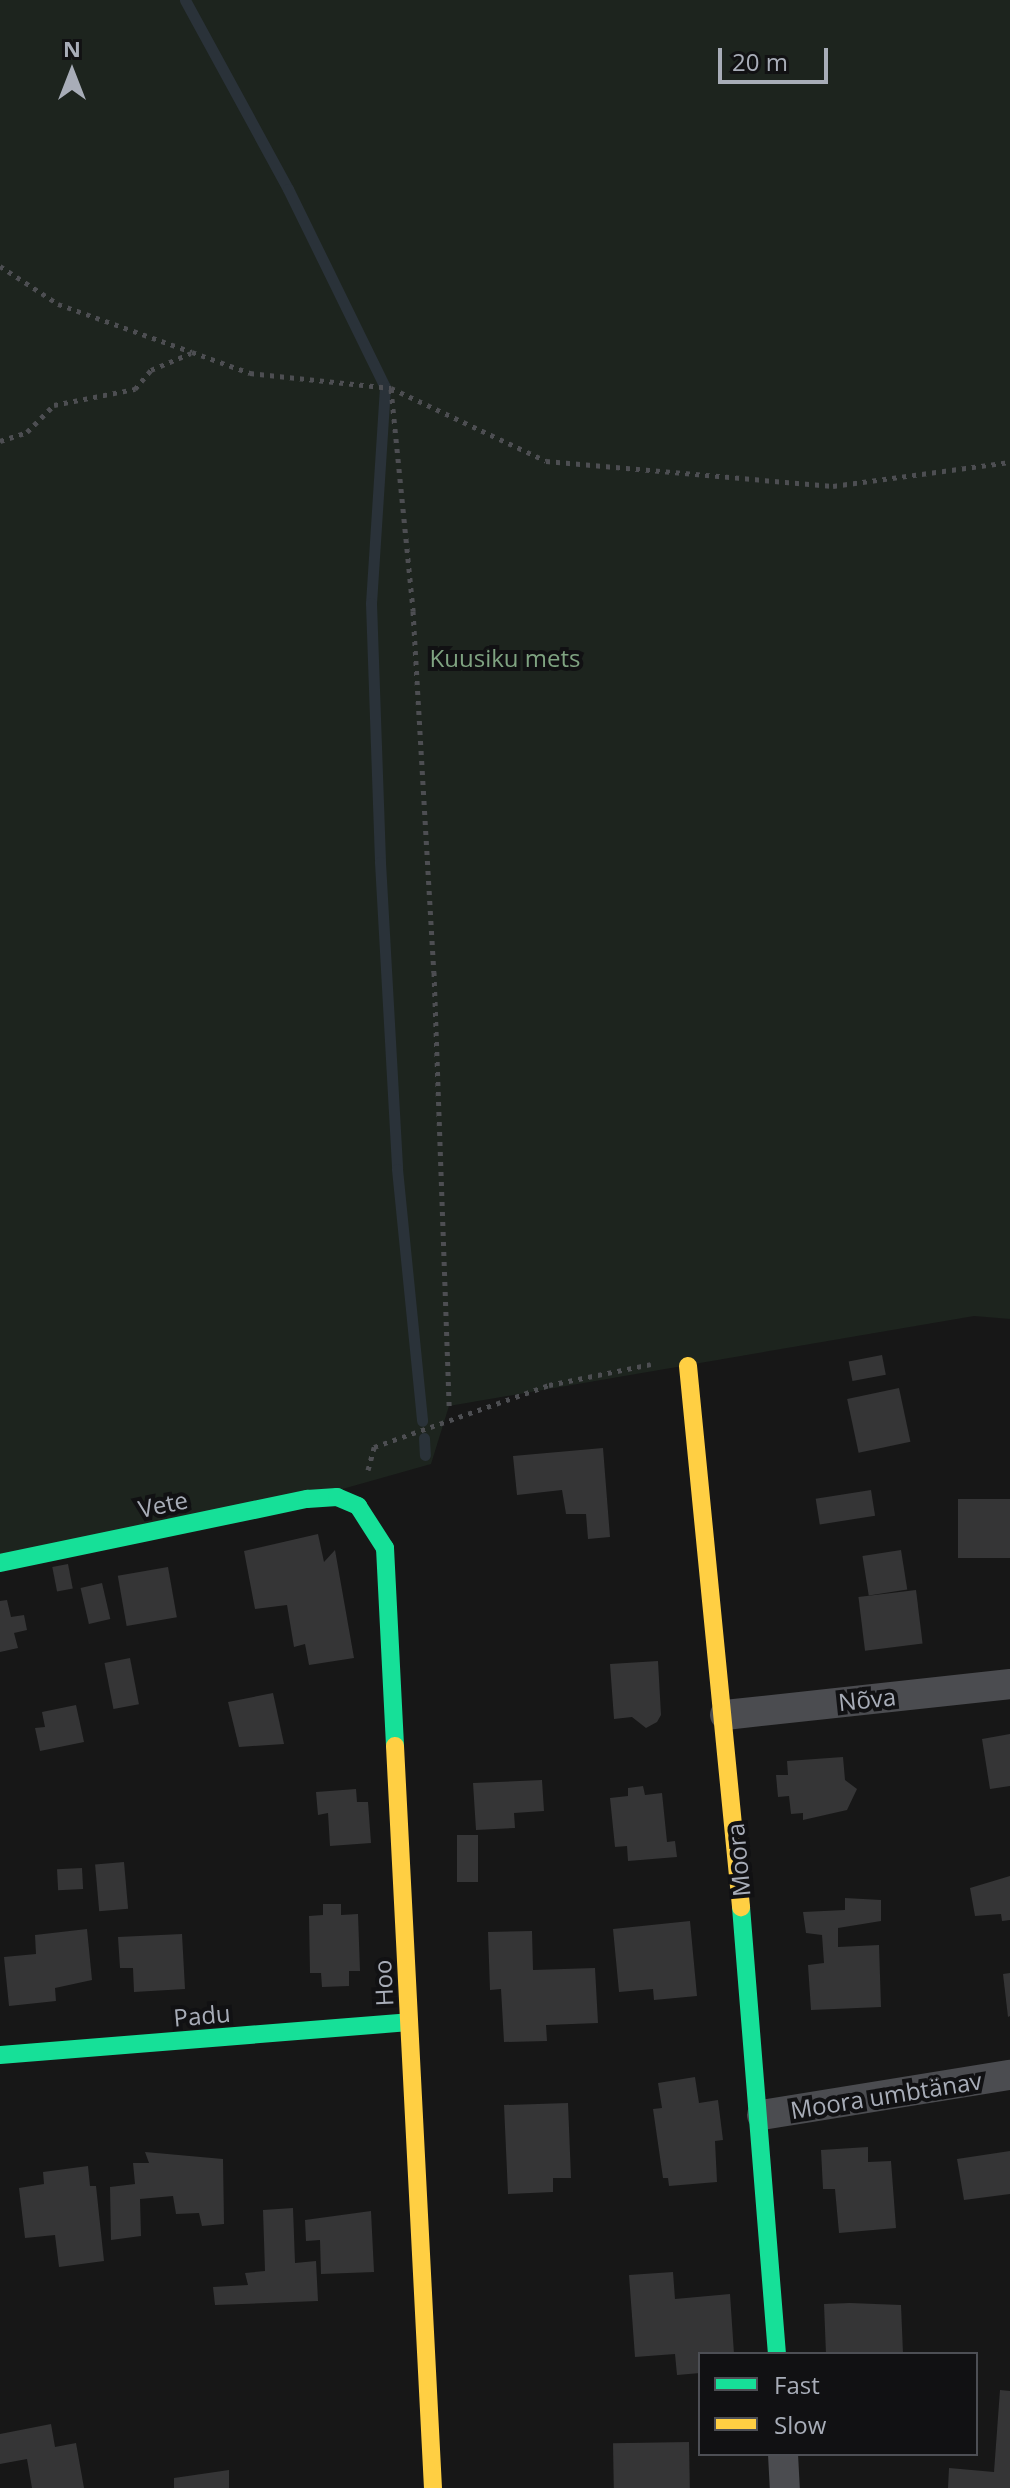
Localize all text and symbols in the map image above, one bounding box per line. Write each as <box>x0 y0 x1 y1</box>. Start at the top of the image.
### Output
north arrow <box>32 32 112 112</box>
scale bar <box>722 32 832 82</box>
text: N <box>63 33 81 63</box>
text: 20 m <box>732 45 788 78</box>
park label: Kuusiku mets <box>430 644 580 672</box>
street label: Vete <box>136 1485 190 1523</box>
street label: Nõva <box>837 1682 897 1716</box>
street label: Moora <box>720 1822 756 1898</box>
street label: Hoo <box>367 1959 399 2007</box>
street label: Padu <box>172 1998 232 2032</box>
street label: Moora umbtänav <box>788 2066 984 2124</box>
legend <box>698 2352 978 2456</box>
text: Fast <box>774 2368 820 2401</box>
text: Slow <box>774 2408 826 2441</box>

